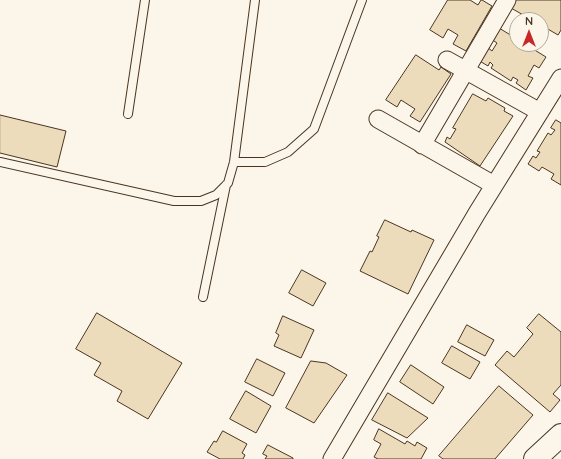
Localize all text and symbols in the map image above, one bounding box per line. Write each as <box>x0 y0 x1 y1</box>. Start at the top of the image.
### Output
north arrow <box>509 12 549 52</box>
text: N <box>525 14 533 28</box>

